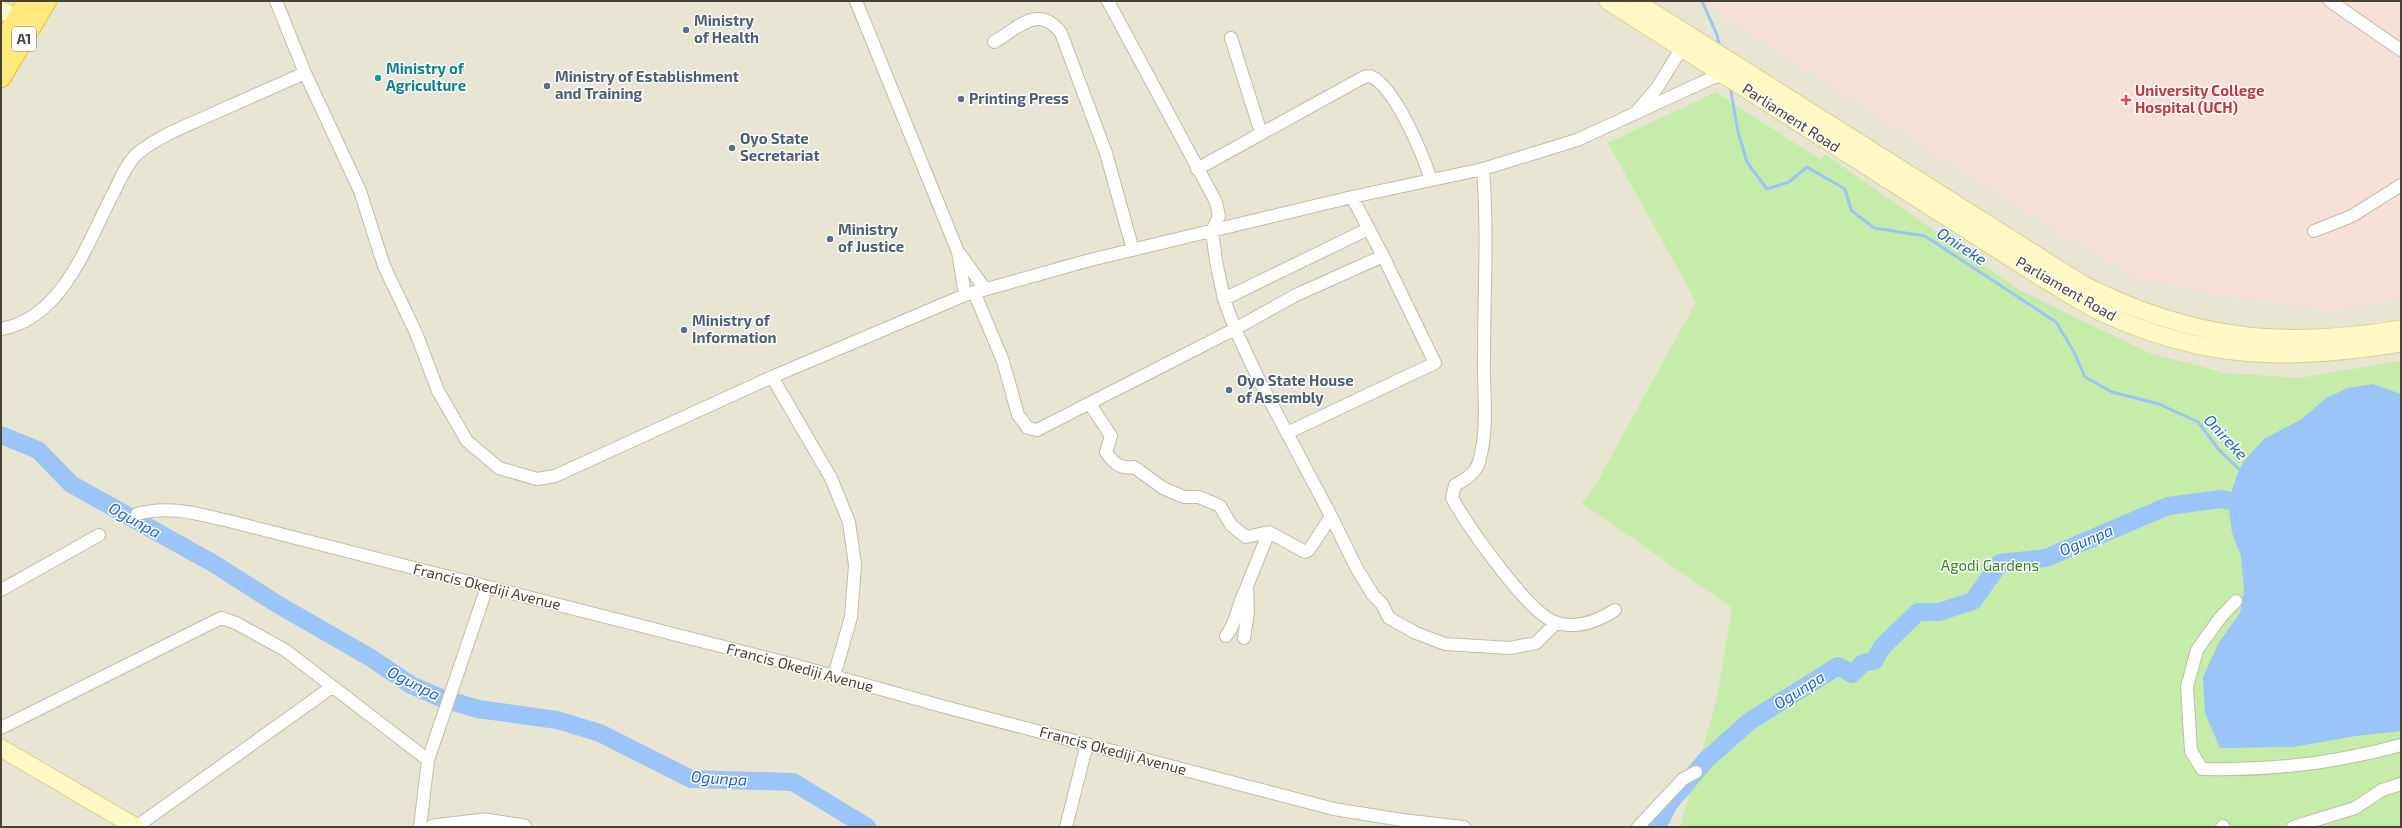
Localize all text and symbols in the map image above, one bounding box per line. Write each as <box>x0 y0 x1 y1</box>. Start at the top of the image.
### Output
place label: Ministry of Health <box>694 11 759 46</box>
marker: Ministry of Health <box>681 25 691 35</box>
road number: A1 <box>12 27 36 51</box>
place label: Ministry of Agriculture <box>386 59 466 94</box>
place label: Ministry of Establishment and Training <box>555 67 739 102</box>
marker: Ministry of Agriculture <box>373 73 383 83</box>
street label: Parliament Road <box>1739 79 1844 155</box>
marker: Ministry of Establishment and Training <box>542 81 552 91</box>
place label: University College Hospital (UCH) <box>2135 81 2264 116</box>
place label: Printing Press <box>969 89 1069 107</box>
marker: Printing Press <box>956 94 966 104</box>
marker: University College Hospital (UCH) <box>2120 94 2132 106</box>
place label: Oyo State Secretariat <box>740 129 820 164</box>
marker: Oyo State Secretariat <box>727 143 737 153</box>
place label: Ministry of Justice <box>838 220 904 255</box>
water label: Onireke <box>1934 222 1991 269</box>
marker: Ministry of Justice <box>825 234 835 244</box>
street label: Parliament Road <box>2013 252 2120 324</box>
place label: Ministry of Information <box>692 311 777 346</box>
marker: Ministry of Information <box>679 325 689 335</box>
place label: Oyo State House of Assembly <box>1237 371 1354 407</box>
marker: Oyo State House of Assembly <box>1224 385 1234 395</box>
water label: Onireke <box>2200 410 2253 464</box>
water label: Ogunpa <box>106 498 165 542</box>
water label: Ogunpa <box>2056 520 2116 559</box>
park label: Agodi Gardens <box>1941 556 2039 574</box>
street label: Francis Okediji Avenue <box>411 559 563 614</box>
street label: Francis Okediji Avenue <box>725 639 876 696</box>
water label: Ogunpa <box>385 661 444 704</box>
water label: Ogunpa <box>1770 667 1828 713</box>
street label: Francis Okediji Avenue <box>1038 722 1189 779</box>
water label: Ogunpa <box>690 766 748 789</box>

